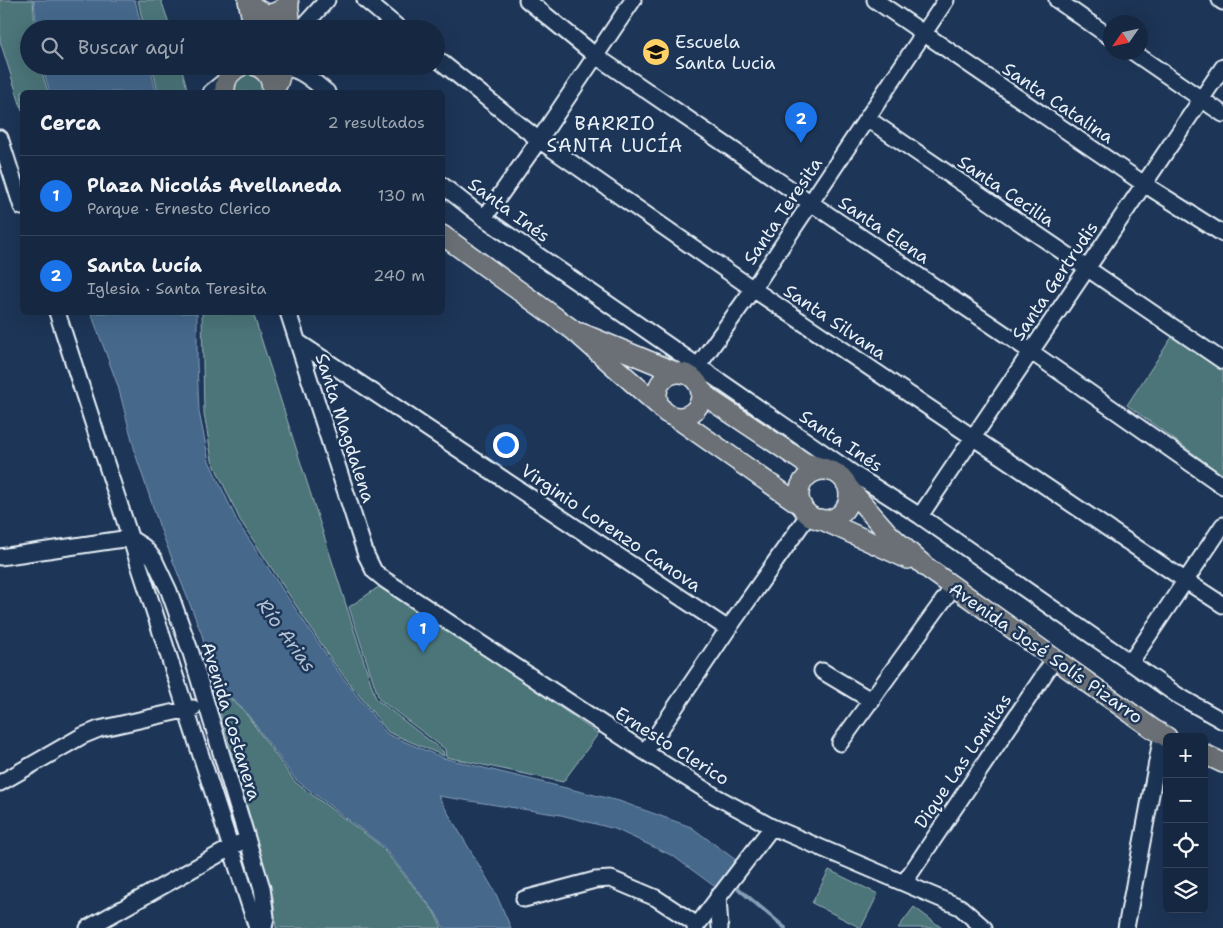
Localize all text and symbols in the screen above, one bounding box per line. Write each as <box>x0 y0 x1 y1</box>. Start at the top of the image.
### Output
north arrow <box>1103 15 1148 60</box>
search box <box>20 20 445 75</box>
place label: Escuela Santa Lucia <box>675 30 776 75</box>
icon: search <box>38 34 66 62</box>
text: Buscar aquí <box>78 35 184 60</box>
school or university icon: Escuela Santa Lucia <box>641 37 671 67</box>
street label: Santa Catalina <box>998 57 1118 149</box>
pin: 2 <box>785 102 817 143</box>
text: Cerca <box>40 109 101 137</box>
district label: BARRIO SANTA LUCÍA <box>547 111 683 158</box>
text: 2 resultados <box>327 112 425 133</box>
street label: Santa Cecilia <box>953 150 1059 232</box>
street label: Santa Teresita <box>738 153 828 269</box>
street label: Santa Inés <box>463 172 555 248</box>
text: Plaza Nicolás Avellaneda <box>87 173 341 198</box>
text: 1 <box>52 185 60 206</box>
text: 130 m <box>378 185 425 206</box>
street label: Santa Elena <box>834 191 934 269</box>
text: Parque · Ernesto Clerico <box>87 198 271 219</box>
street label: Santa Gertrudis <box>1006 217 1104 345</box>
text: Santa Lucía <box>87 253 202 278</box>
text: 2 <box>50 265 62 286</box>
text: 240 m <box>373 265 425 286</box>
text: Iglesia · Santa Teresita <box>87 278 266 299</box>
street label: Santa Silvana <box>779 279 891 365</box>
street label: Santa Magdalena <box>310 350 380 506</box>
street label: Santa Inés <box>795 404 887 478</box>
your location <box>493 432 519 458</box>
street label: Virginio Lorenzo Canova <box>516 459 706 597</box>
street label: Avenida José Solís Pizarro <box>944 577 1148 729</box>
water label: Río Arias <box>252 594 322 677</box>
pin: 1 <box>407 612 439 653</box>
street label: Avenida Costanera <box>195 639 267 803</box>
street label: Dique Las Lomitas <box>909 689 1017 833</box>
street label: Ernesto Clerico <box>610 701 734 791</box>
map controls <box>1163 733 1208 913</box>
button: + <box>1163 733 1208 778</box>
button: − <box>1163 778 1208 823</box>
button: locate <box>1163 823 1208 868</box>
button: layers <box>1163 868 1208 913</box>

